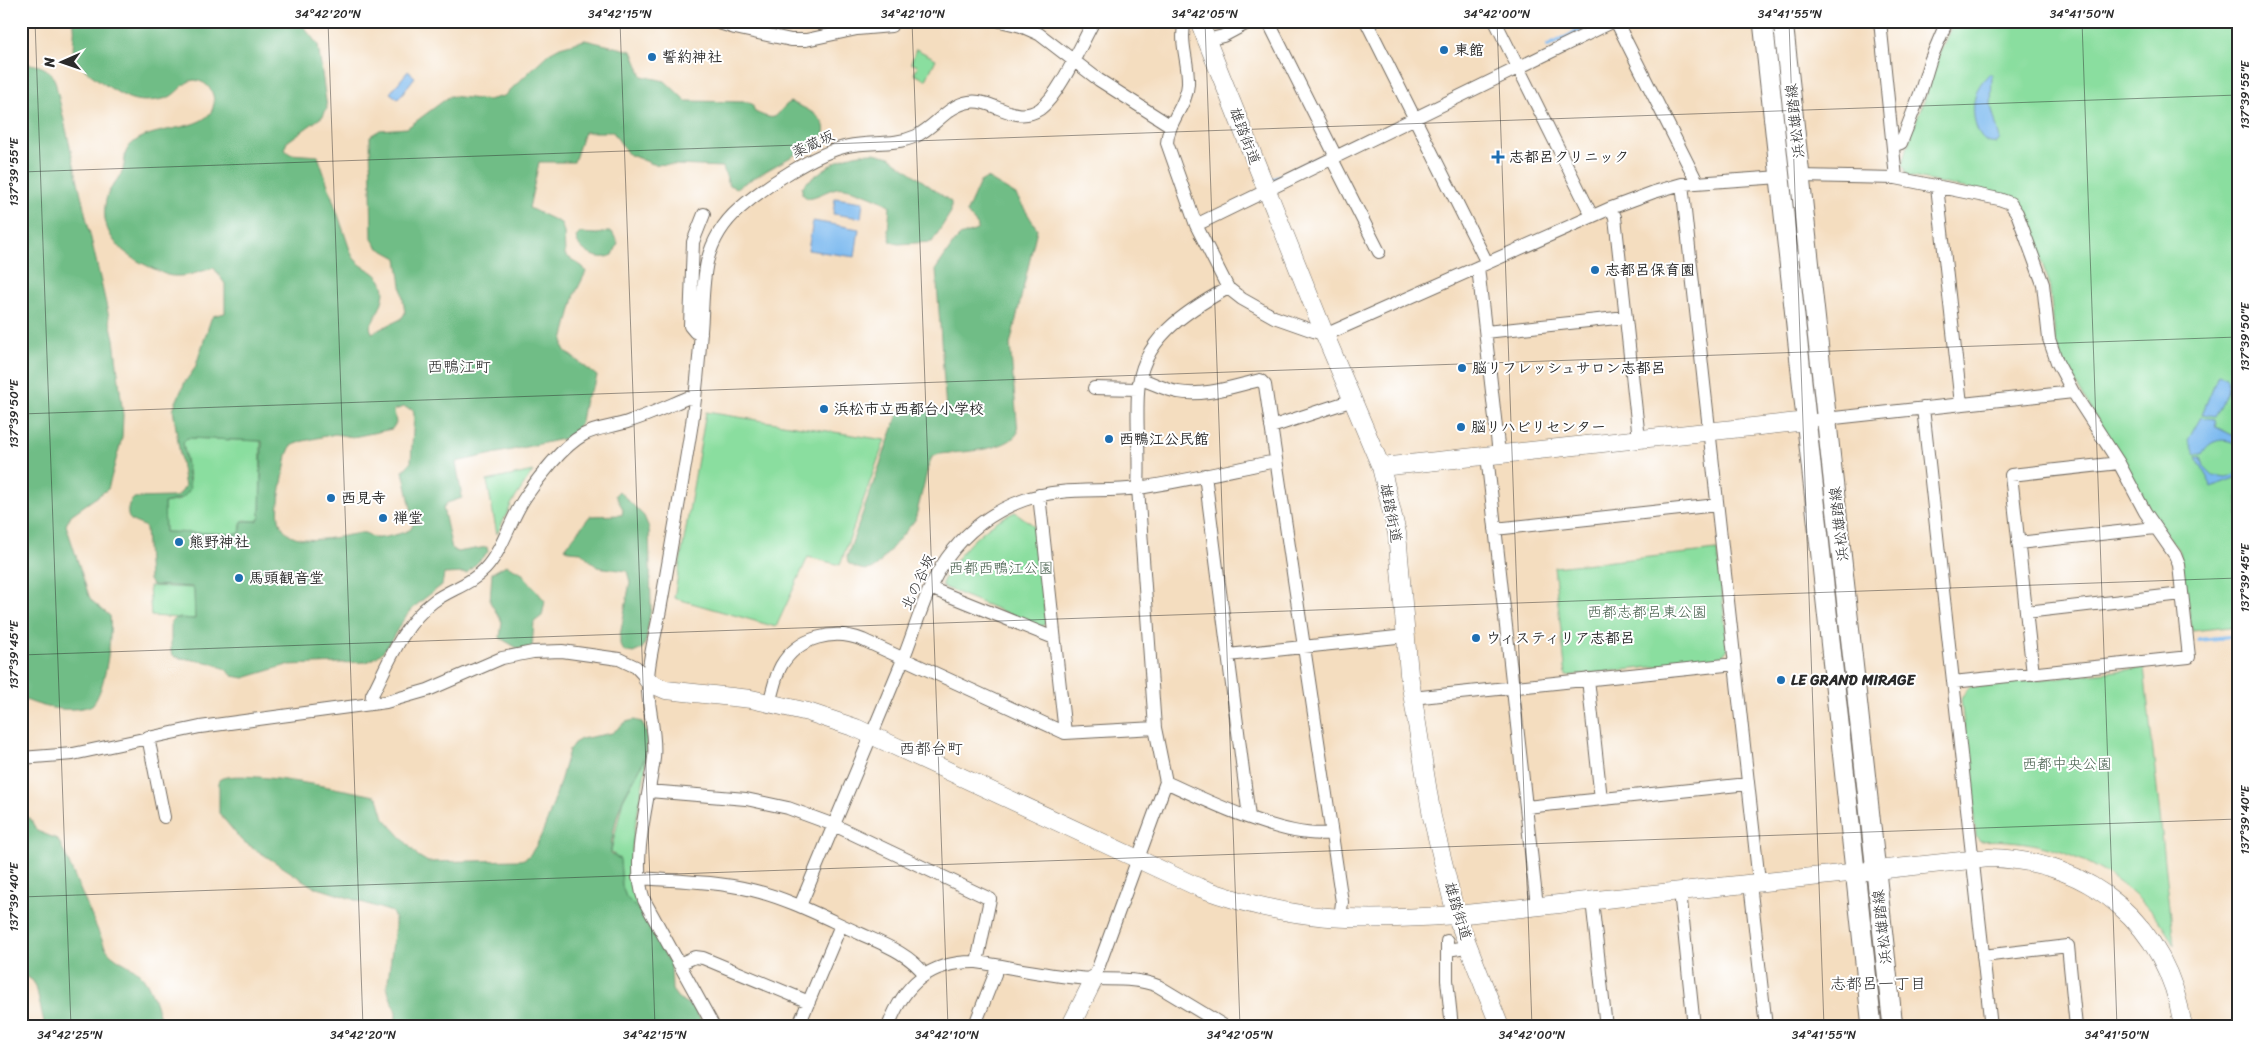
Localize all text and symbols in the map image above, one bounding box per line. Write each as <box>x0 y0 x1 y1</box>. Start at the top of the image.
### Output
text: 34°42'20"N <box>295 3 362 25</box>
text: 34°42'15"N <box>588 3 653 25</box>
text: 34°42'10"N <box>881 3 946 25</box>
text: 34°42'05"N <box>1172 3 1239 25</box>
text: 34°42'00"N <box>1464 3 1531 25</box>
text: 34°41'55"N <box>1758 3 1823 25</box>
text: 34°41'50"N <box>2050 3 2115 25</box>
place label: 東館 <box>1454 37 1484 63</box>
north arrow <box>38 38 88 88</box>
place label: 誓約神社 <box>662 44 722 70</box>
marker: 東館 <box>1438 44 1450 56</box>
marker: 誓約神社 <box>646 51 658 63</box>
text: N <box>37 57 62 69</box>
text: 137°39'55"E <box>2234 59 2256 129</box>
street label: 浜松雄踏線 <box>1778 82 1812 160</box>
street label: 雄踏街道 <box>1222 103 1268 169</box>
street label: 薬蔵坂 <box>787 123 839 165</box>
text: 137°39'55"E <box>3 136 25 206</box>
place label: 志都呂クリニック <box>1509 144 1629 170</box>
marker: 志都呂クリニック <box>1491 150 1505 164</box>
place label: 志都呂保育園 <box>1605 257 1695 283</box>
marker: 志都呂保育園 <box>1589 264 1601 276</box>
text: 137°39'50"E <box>2234 301 2256 371</box>
district label: 西鴨江町 <box>427 352 491 381</box>
place label: 脳リフレッシュサロン志都呂 <box>1472 355 1666 381</box>
marker: 脳リフレッシュサロン志都呂 <box>1456 362 1468 374</box>
text: 137°39'50"E <box>3 378 25 448</box>
place label: 浜松市立西都台小学校 <box>834 396 984 422</box>
marker: 浜松市立西都台小学校 <box>818 403 830 415</box>
place label: 脳リハビリセンター <box>1471 414 1606 440</box>
marker: 脳リハビリセンター <box>1455 421 1467 433</box>
place label: 西鴨江公民館 <box>1119 426 1209 452</box>
marker: 西鴨江公民館 <box>1103 433 1115 445</box>
street label: 雄踏街道 <box>1373 481 1409 545</box>
place label: 西見寺 <box>341 485 386 511</box>
street label: 浜松雄踏線 <box>1822 485 1856 563</box>
marker: 西見寺 <box>325 492 337 504</box>
place label: 禅堂 <box>393 505 423 531</box>
marker: 禅堂 <box>377 512 389 524</box>
place label: 熊野神社 <box>189 529 249 555</box>
marker: 熊野神社 <box>173 536 185 548</box>
text: 137°39'45"E <box>2234 542 2256 612</box>
street label: 北の谷坂 <box>894 549 942 615</box>
park label: 西都西鴨江公園 <box>948 555 1054 581</box>
place label: 馬頭観音堂 <box>249 565 324 591</box>
marker: 馬頭観音堂 <box>233 572 245 584</box>
park label: 西都志都呂東公園 <box>1587 599 1707 625</box>
text: 137°39'45"E <box>3 619 25 689</box>
place label: ウィスティリア志都呂 <box>1486 625 1635 651</box>
marker: ウィスティリア志都呂 <box>1470 632 1482 644</box>
place label: LE GRAND MIRAGE <box>1791 667 1916 693</box>
marker: LE GRAND MIRAGE <box>1775 674 1787 686</box>
district label: 西都台町 <box>899 734 963 763</box>
park label: 西都中央公園 <box>2022 751 2112 777</box>
text: 137°39'40"E <box>2234 784 2256 854</box>
text: 137°39'40"E <box>3 861 25 931</box>
street label: 雄踏街道 <box>1437 879 1479 943</box>
street label: 浜松雄踏線 <box>1865 888 1899 966</box>
district label: 志都呂一丁目 <box>1830 969 1926 998</box>
text: 34°42'25"N <box>37 1024 104 1046</box>
text: 34°42'20"N <box>330 1024 397 1046</box>
text: 34°42'15"N <box>623 1024 688 1046</box>
text: 34°42'10"N <box>915 1024 980 1046</box>
text: 34°42'05"N <box>1207 1024 1274 1046</box>
text: 34°42'00"N <box>1499 1024 1566 1046</box>
text: 34°41'55"N <box>1792 1024 1857 1046</box>
text: 34°41'50"N <box>2085 1024 2150 1046</box>

